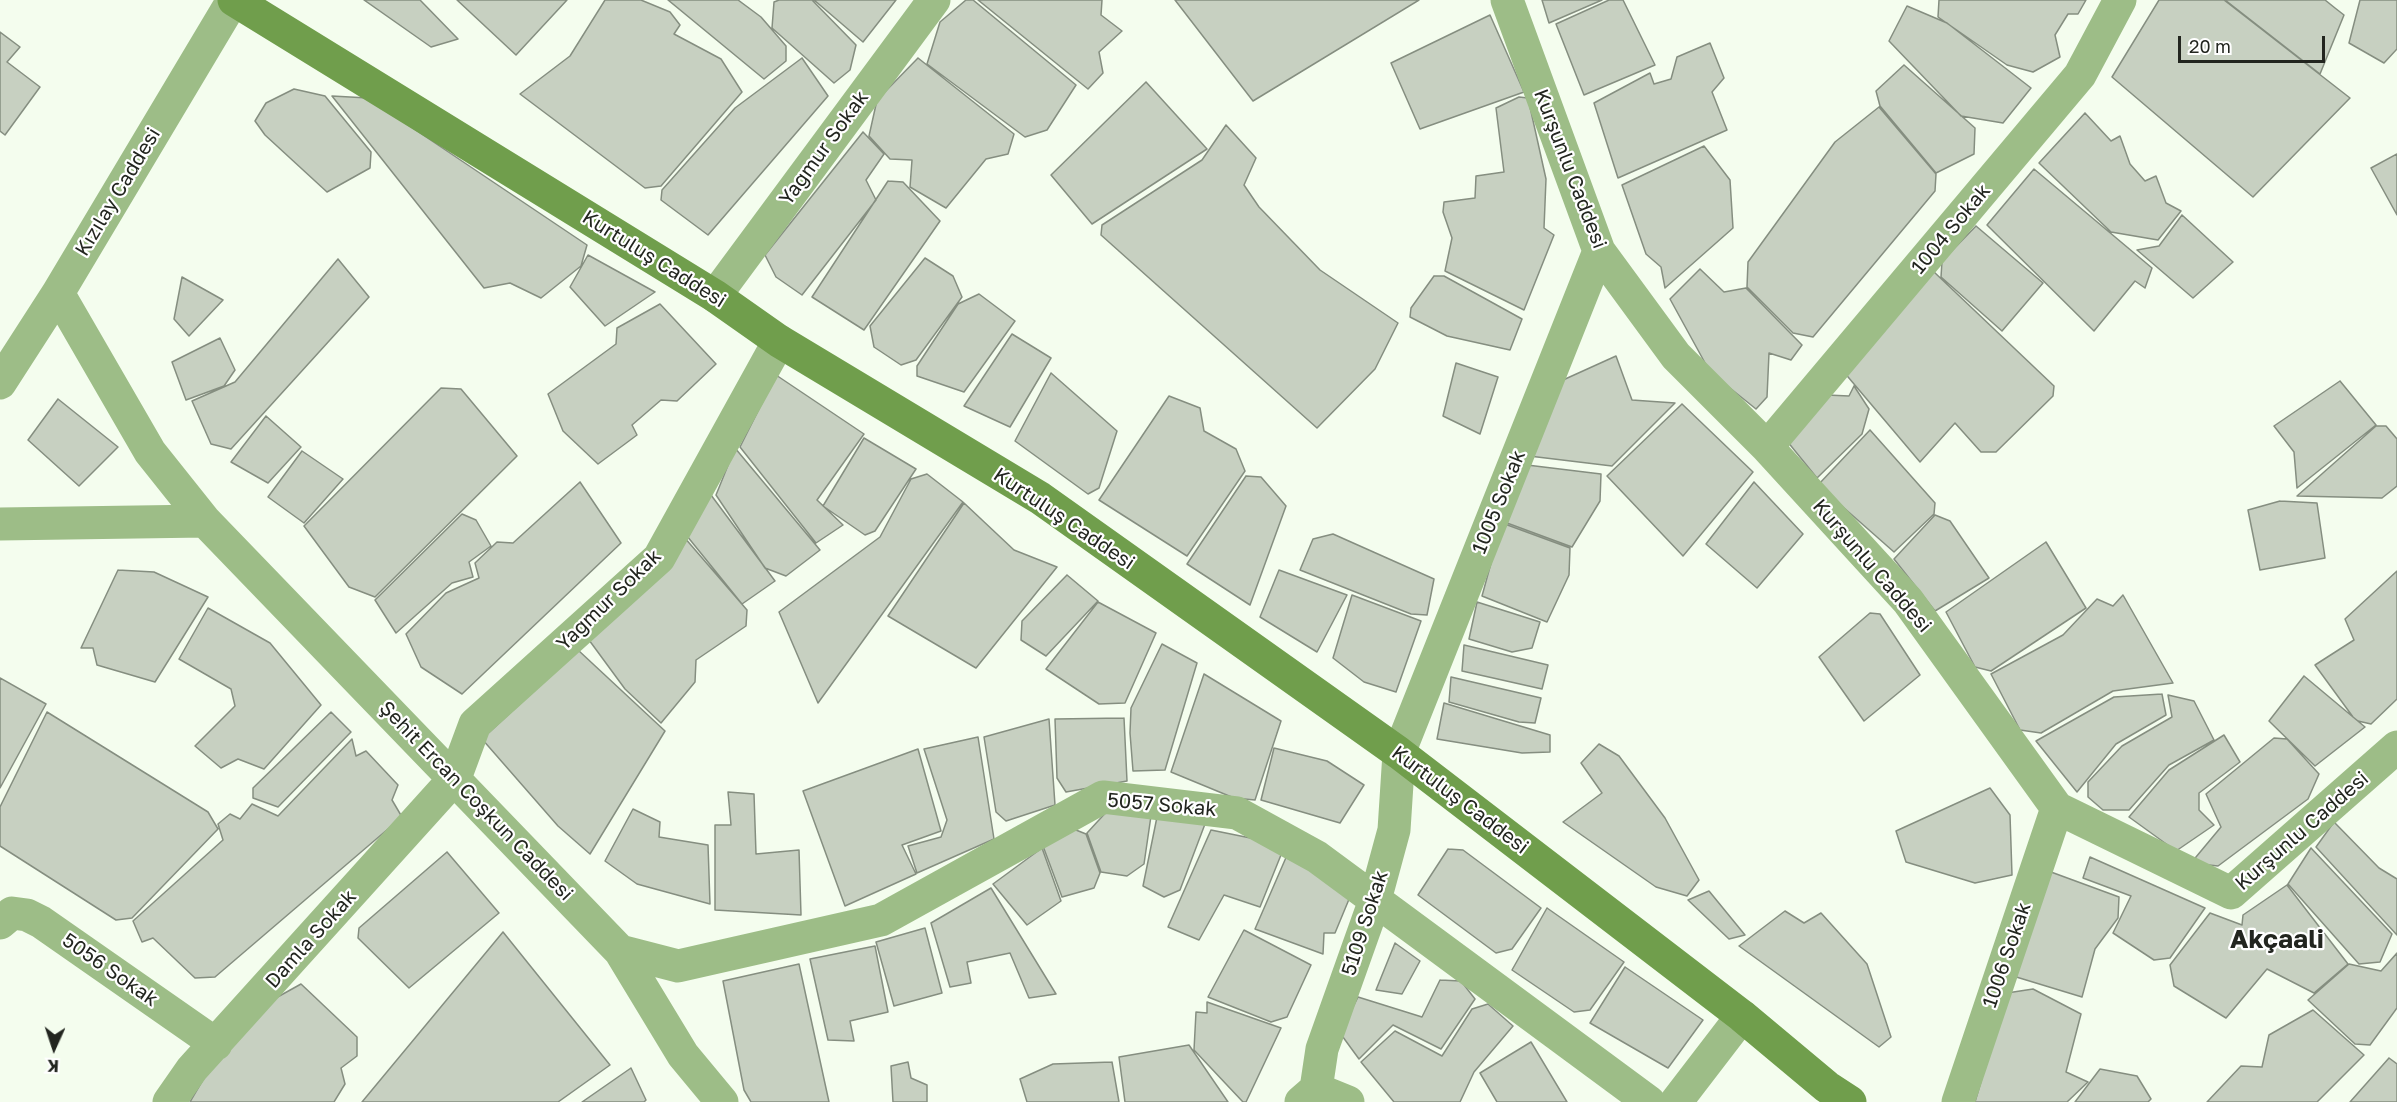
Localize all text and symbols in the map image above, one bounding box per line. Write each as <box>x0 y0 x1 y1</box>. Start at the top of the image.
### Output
scale bar <box>2181 24 2328 62</box>
text: 20 m <box>2189 35 2231 57</box>
street label: Yağmur Sokak <box>774 86 874 210</box>
street label: Kurşunlu Caddesi <box>1529 86 1611 252</box>
street label: Kızılay Caddesi <box>70 124 166 260</box>
street label: 1004 Sokak <box>1906 179 1996 279</box>
street label: Kurtuluş Caddesi <box>578 205 730 313</box>
street label: 1005 Sokak <box>1467 447 1531 557</box>
street label: Kurtuluş Caddesi <box>989 463 1139 575</box>
street label: Kurşunlu Caddesi <box>1808 494 1936 638</box>
street label: Yağmur Sokak <box>552 544 666 656</box>
street label: Şehit Ercan Coşkun Caddesi <box>374 696 578 906</box>
street label: Kurtuluş Caddesi <box>1387 741 1533 859</box>
street label: Kurşunlu Caddesi <box>2230 767 2374 895</box>
street label: 5057 Sokak <box>1106 788 1218 822</box>
street label: 5109 Sokak <box>1337 867 1393 979</box>
street label: Damla Sokak <box>261 885 361 993</box>
street label: 1006 Sokak <box>1978 899 2036 1011</box>
district label: Akçaali <box>2230 924 2324 956</box>
street label: 5056 Sokak <box>58 928 162 1012</box>
north arrow <box>24 1018 84 1078</box>
text: K <box>47 1056 59 1076</box>

